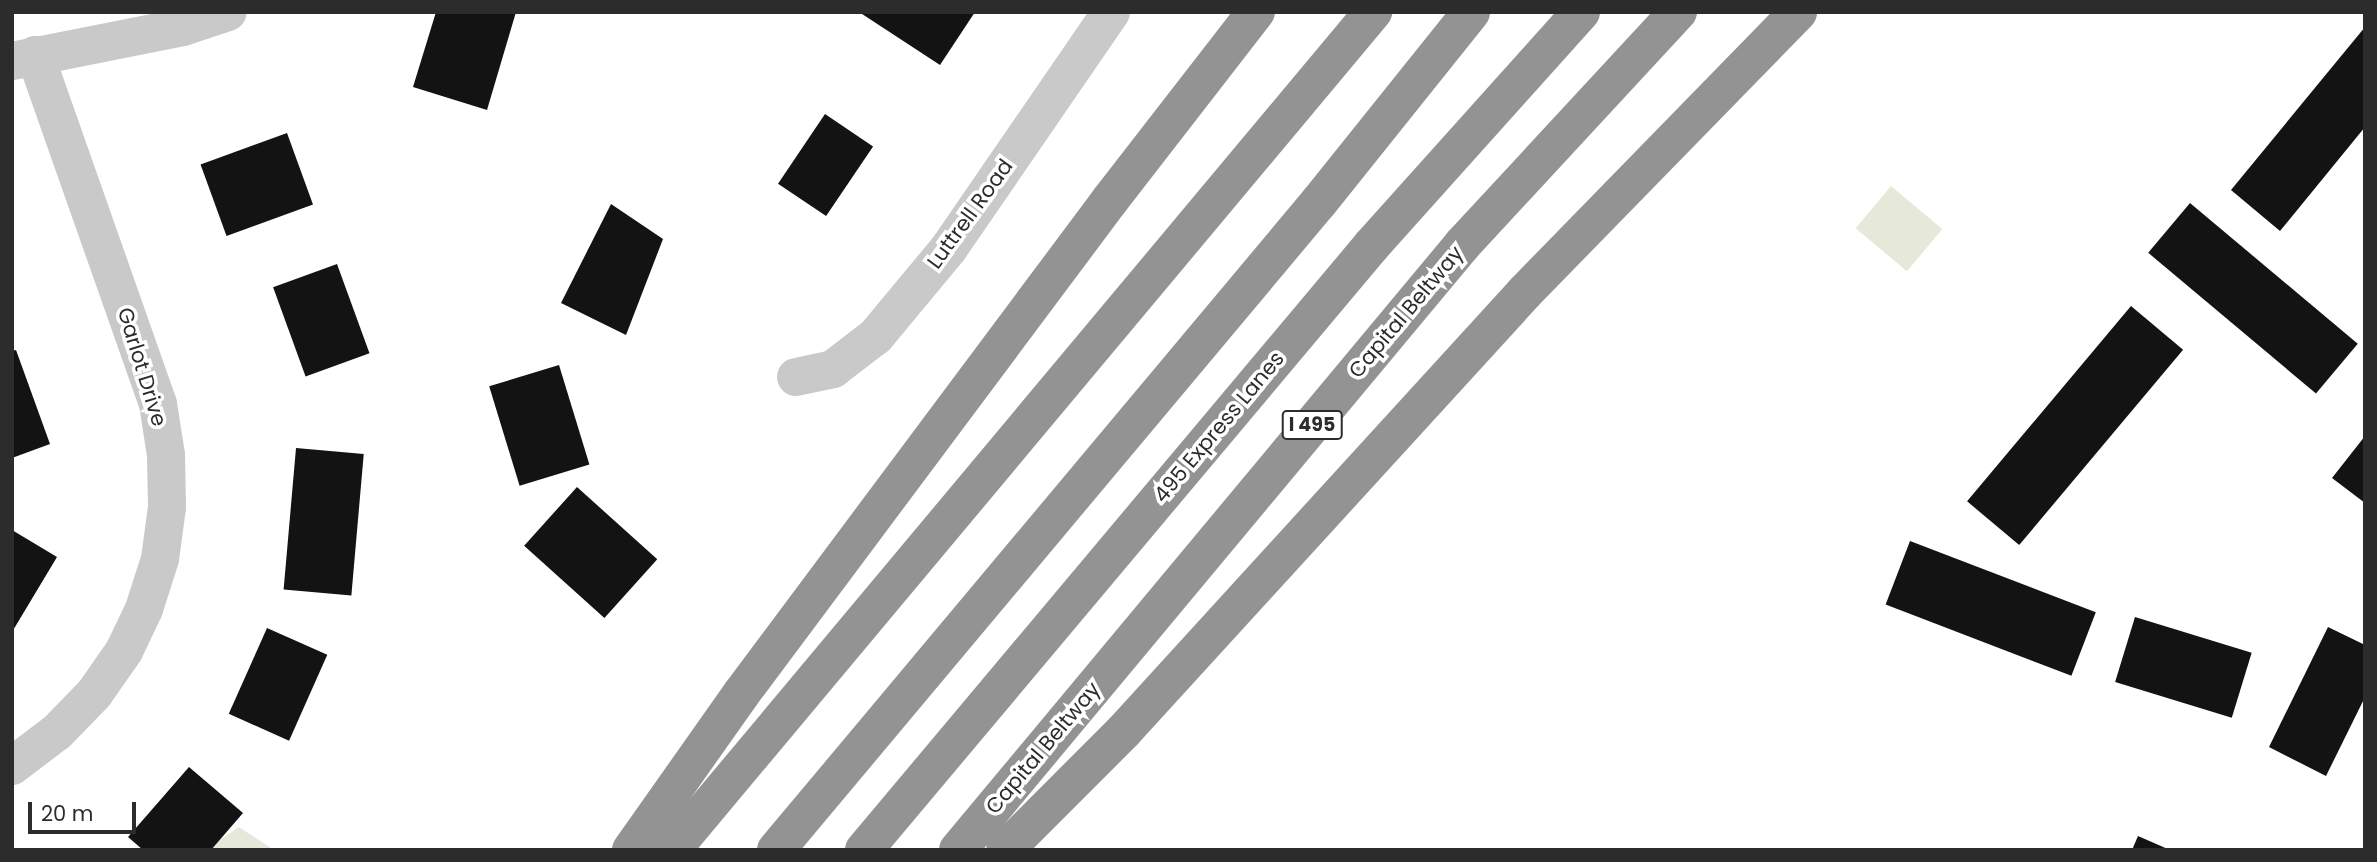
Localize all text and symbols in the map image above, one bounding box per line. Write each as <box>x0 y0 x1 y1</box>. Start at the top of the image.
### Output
street label: Luttrell Road <box>922 154 1018 274</box>
street label: Capital Beltway <box>1344 241 1468 383</box>
street label: Garlot Drive <box>112 305 172 429</box>
street label: 495 Express Lanes <box>1148 346 1290 508</box>
road number: I 495 <box>1280 410 1344 440</box>
street label: Capital Beltway <box>981 677 1105 819</box>
scale bar <box>32 788 140 832</box>
text: 20 m <box>41 799 94 828</box>

